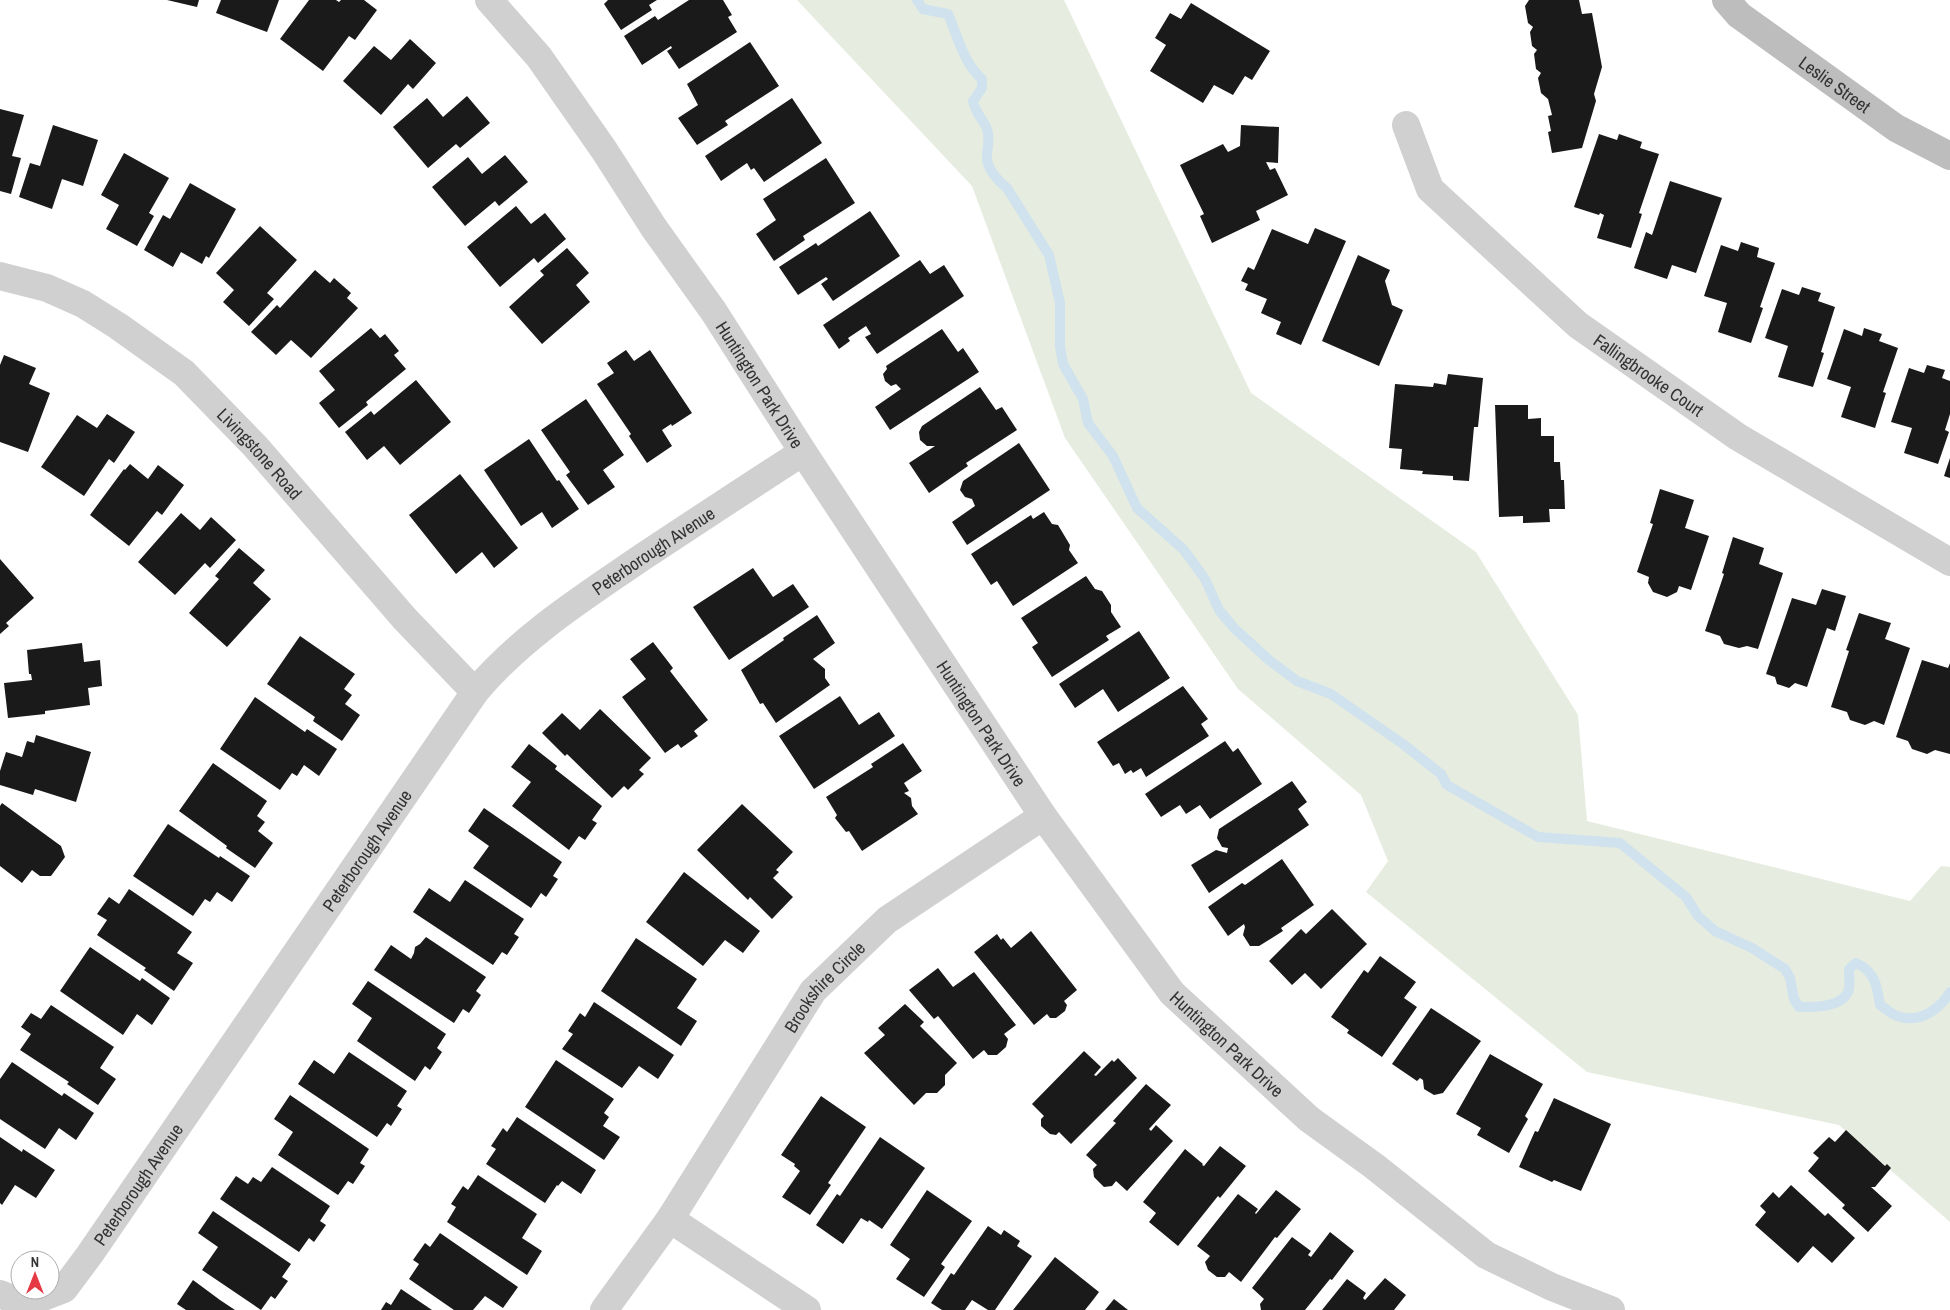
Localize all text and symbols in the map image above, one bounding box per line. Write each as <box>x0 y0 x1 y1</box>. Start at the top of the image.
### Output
street label: Leslie Street <box>1794 50 1876 118</box>
street label: Huntington Park Drive <box>710 316 810 453</box>
street label: Fallingbrooke Court <box>1589 327 1709 422</box>
street label: Livingstone Road <box>212 402 308 505</box>
street label: Peterborough Avenue <box>587 500 719 600</box>
street label: Huntington Park Drive <box>931 655 1033 791</box>
street label: Peterborough Avenue <box>316 784 417 916</box>
street label: Brookshire Circle <box>778 935 870 1037</box>
street label: Huntington Park Drive <box>1165 985 1289 1102</box>
street label: Peterborough Avenue <box>87 1118 188 1250</box>
north arrow <box>10 1250 60 1300</box>
text: N <box>31 1253 39 1271</box>

